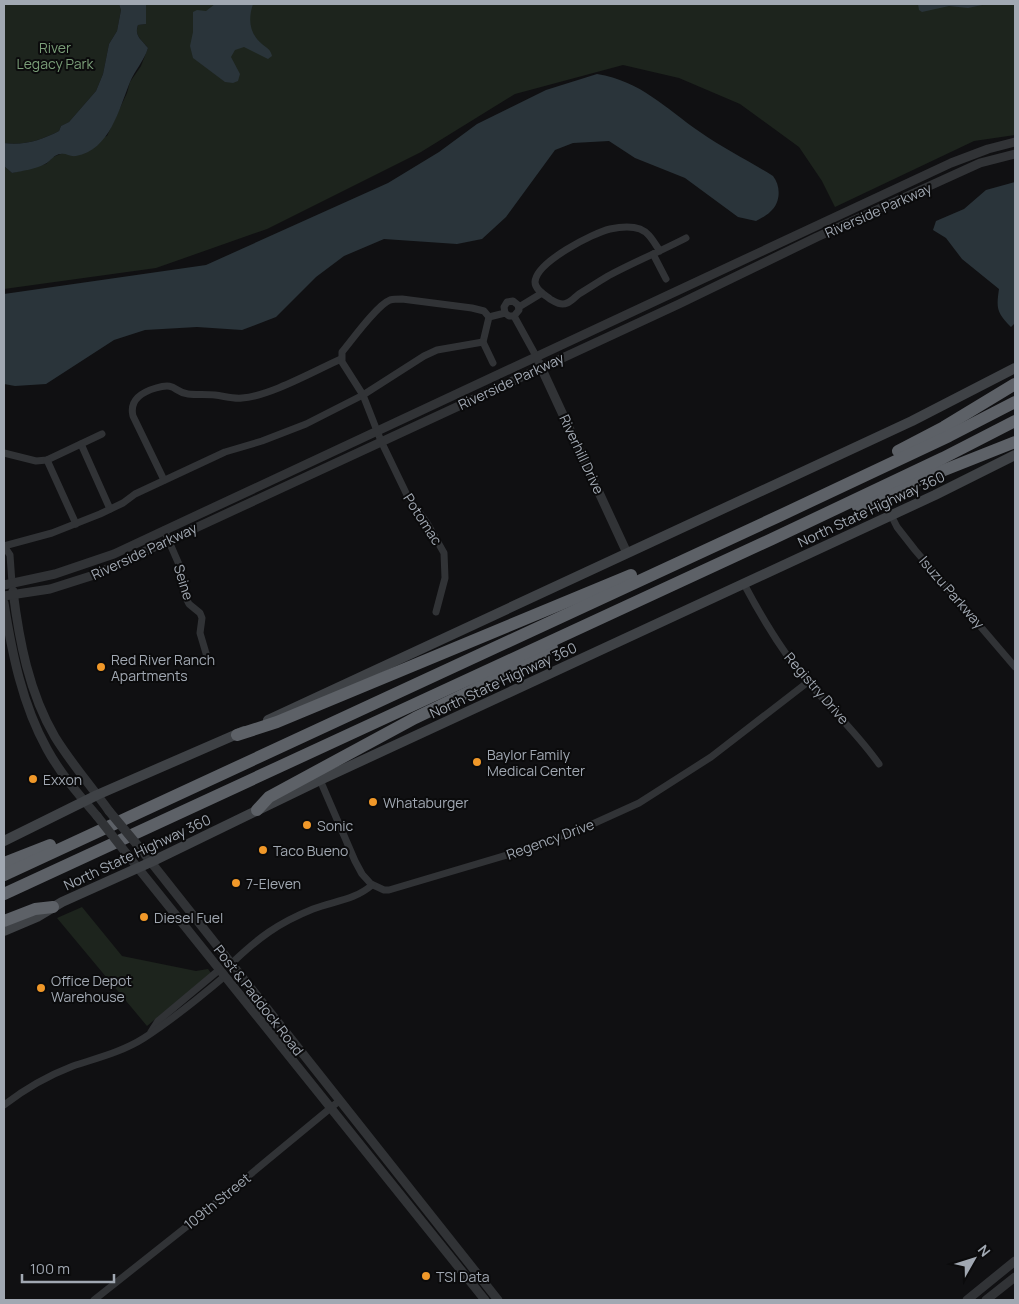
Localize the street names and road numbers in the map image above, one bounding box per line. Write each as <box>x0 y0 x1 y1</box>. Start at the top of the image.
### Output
street label: Riverside Parkway <box>822 178 935 242</box>
street label: Riverside Parkway <box>455 348 568 414</box>
street label: Riverhill Drive <box>555 411 609 497</box>
street label: North State Highway 360 <box>794 467 948 551</box>
street label: Potomac <box>399 490 447 549</box>
street label: Riverside Parkway <box>88 518 201 584</box>
street label: Isuzu Parkway <box>915 552 989 633</box>
street label: Seine <box>170 562 198 602</box>
street label: North State Highway 360 <box>426 638 580 722</box>
street label: Registry Drive <box>781 648 853 728</box>
street label: North State Highway 360 <box>60 810 214 894</box>
street label: Regency Drive <box>504 814 596 864</box>
street label: Post & Paddock Road <box>210 941 308 1059</box>
street label: 109th Street <box>180 1168 255 1234</box>

